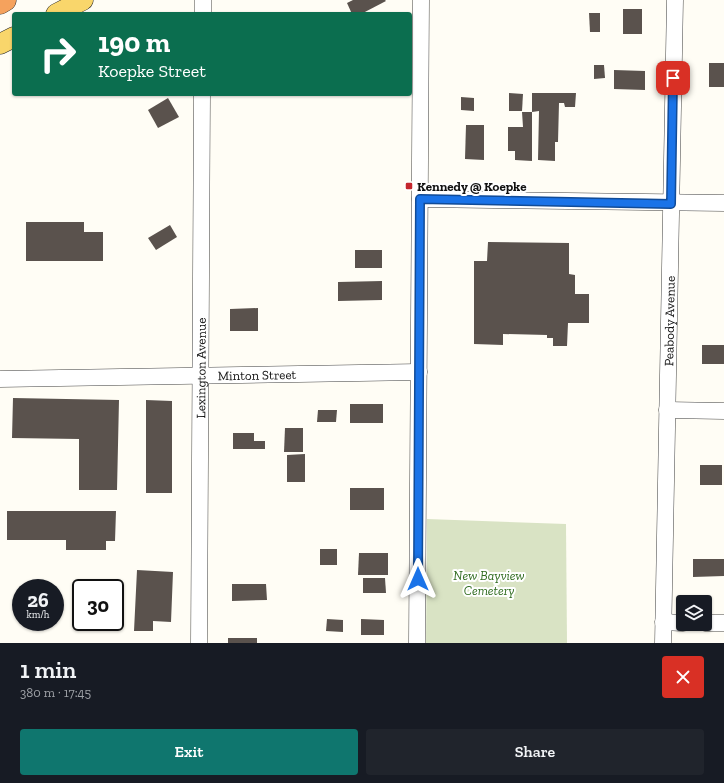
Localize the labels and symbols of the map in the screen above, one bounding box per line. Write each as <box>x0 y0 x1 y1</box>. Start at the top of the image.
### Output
pin <box>656 61 690 95</box>
place label: Kennedy @ Koepke <box>417 179 527 194</box>
marker: Kennedy @ Koepke <box>404 181 414 191</box>
street label: Peabody Avenue <box>661 276 678 366</box>
street label: Lexington Avenue <box>193 318 209 418</box>
street label: Minton Street <box>217 367 297 383</box>
position arrow <box>397 558 439 600</box>
park label: New Bayview Cemetery <box>453 568 525 598</box>
speed limit sign: 30 <box>72 579 124 631</box>

